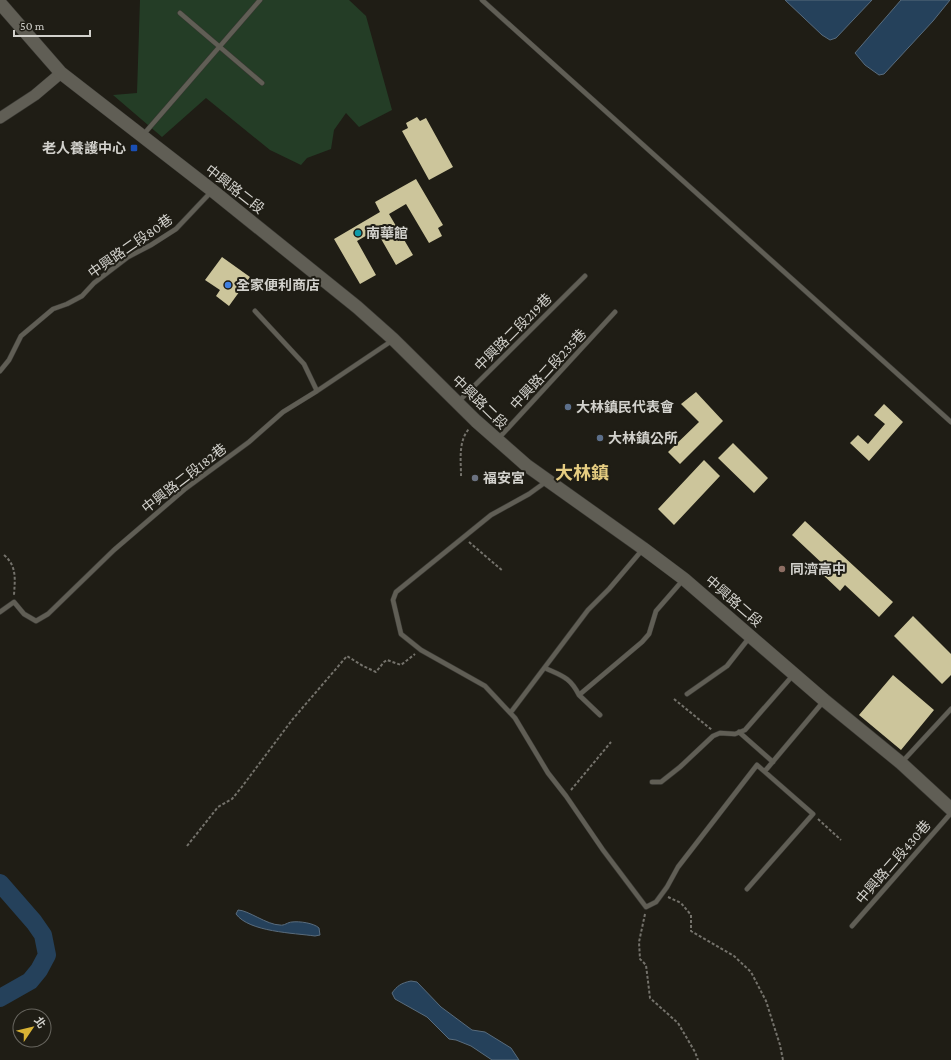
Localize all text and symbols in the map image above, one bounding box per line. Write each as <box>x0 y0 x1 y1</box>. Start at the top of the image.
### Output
scale bar <box>14 12 90 38</box>
text: 50 m <box>20 19 45 33</box>
place label: 老人養護中心 <box>42 140 126 156</box>
marker: 老人養護中心 <box>129 143 139 153</box>
street label: 中興路二段 <box>202 161 268 217</box>
street label: 中興路二段80巷 <box>85 211 175 281</box>
place label: 南華館 <box>366 225 408 241</box>
marker: 南華館 <box>353 228 363 238</box>
place label: 全家便利商店 <box>236 277 320 293</box>
marker: 全家便利商店 <box>223 280 233 290</box>
street label: 中興路二段219巷 <box>471 290 555 374</box>
street label: 中興路二段235巷 <box>507 326 589 412</box>
street label: 中興路二段 <box>449 372 511 432</box>
place label: 大林鎮民代表會 <box>576 399 674 415</box>
marker: 大林鎮民代表會 <box>563 402 573 412</box>
place label: 大林鎮公所 <box>608 430 678 446</box>
marker: 大林鎮公所 <box>595 433 605 443</box>
street label: 中興路二段182巷 <box>139 440 229 516</box>
district label: 大林鎮 <box>555 463 609 483</box>
place label: 福安宮 <box>483 470 525 486</box>
marker: 福安宮 <box>470 473 480 483</box>
place label: 同濟高中 <box>790 561 846 577</box>
marker: 同濟高中 <box>777 564 787 574</box>
street label: 中興路二段 <box>702 572 766 630</box>
street label: 中興路二段430巷 <box>852 817 934 907</box>
north arrow <box>12 1008 52 1048</box>
text: 北 <box>32 1014 48 1030</box>

